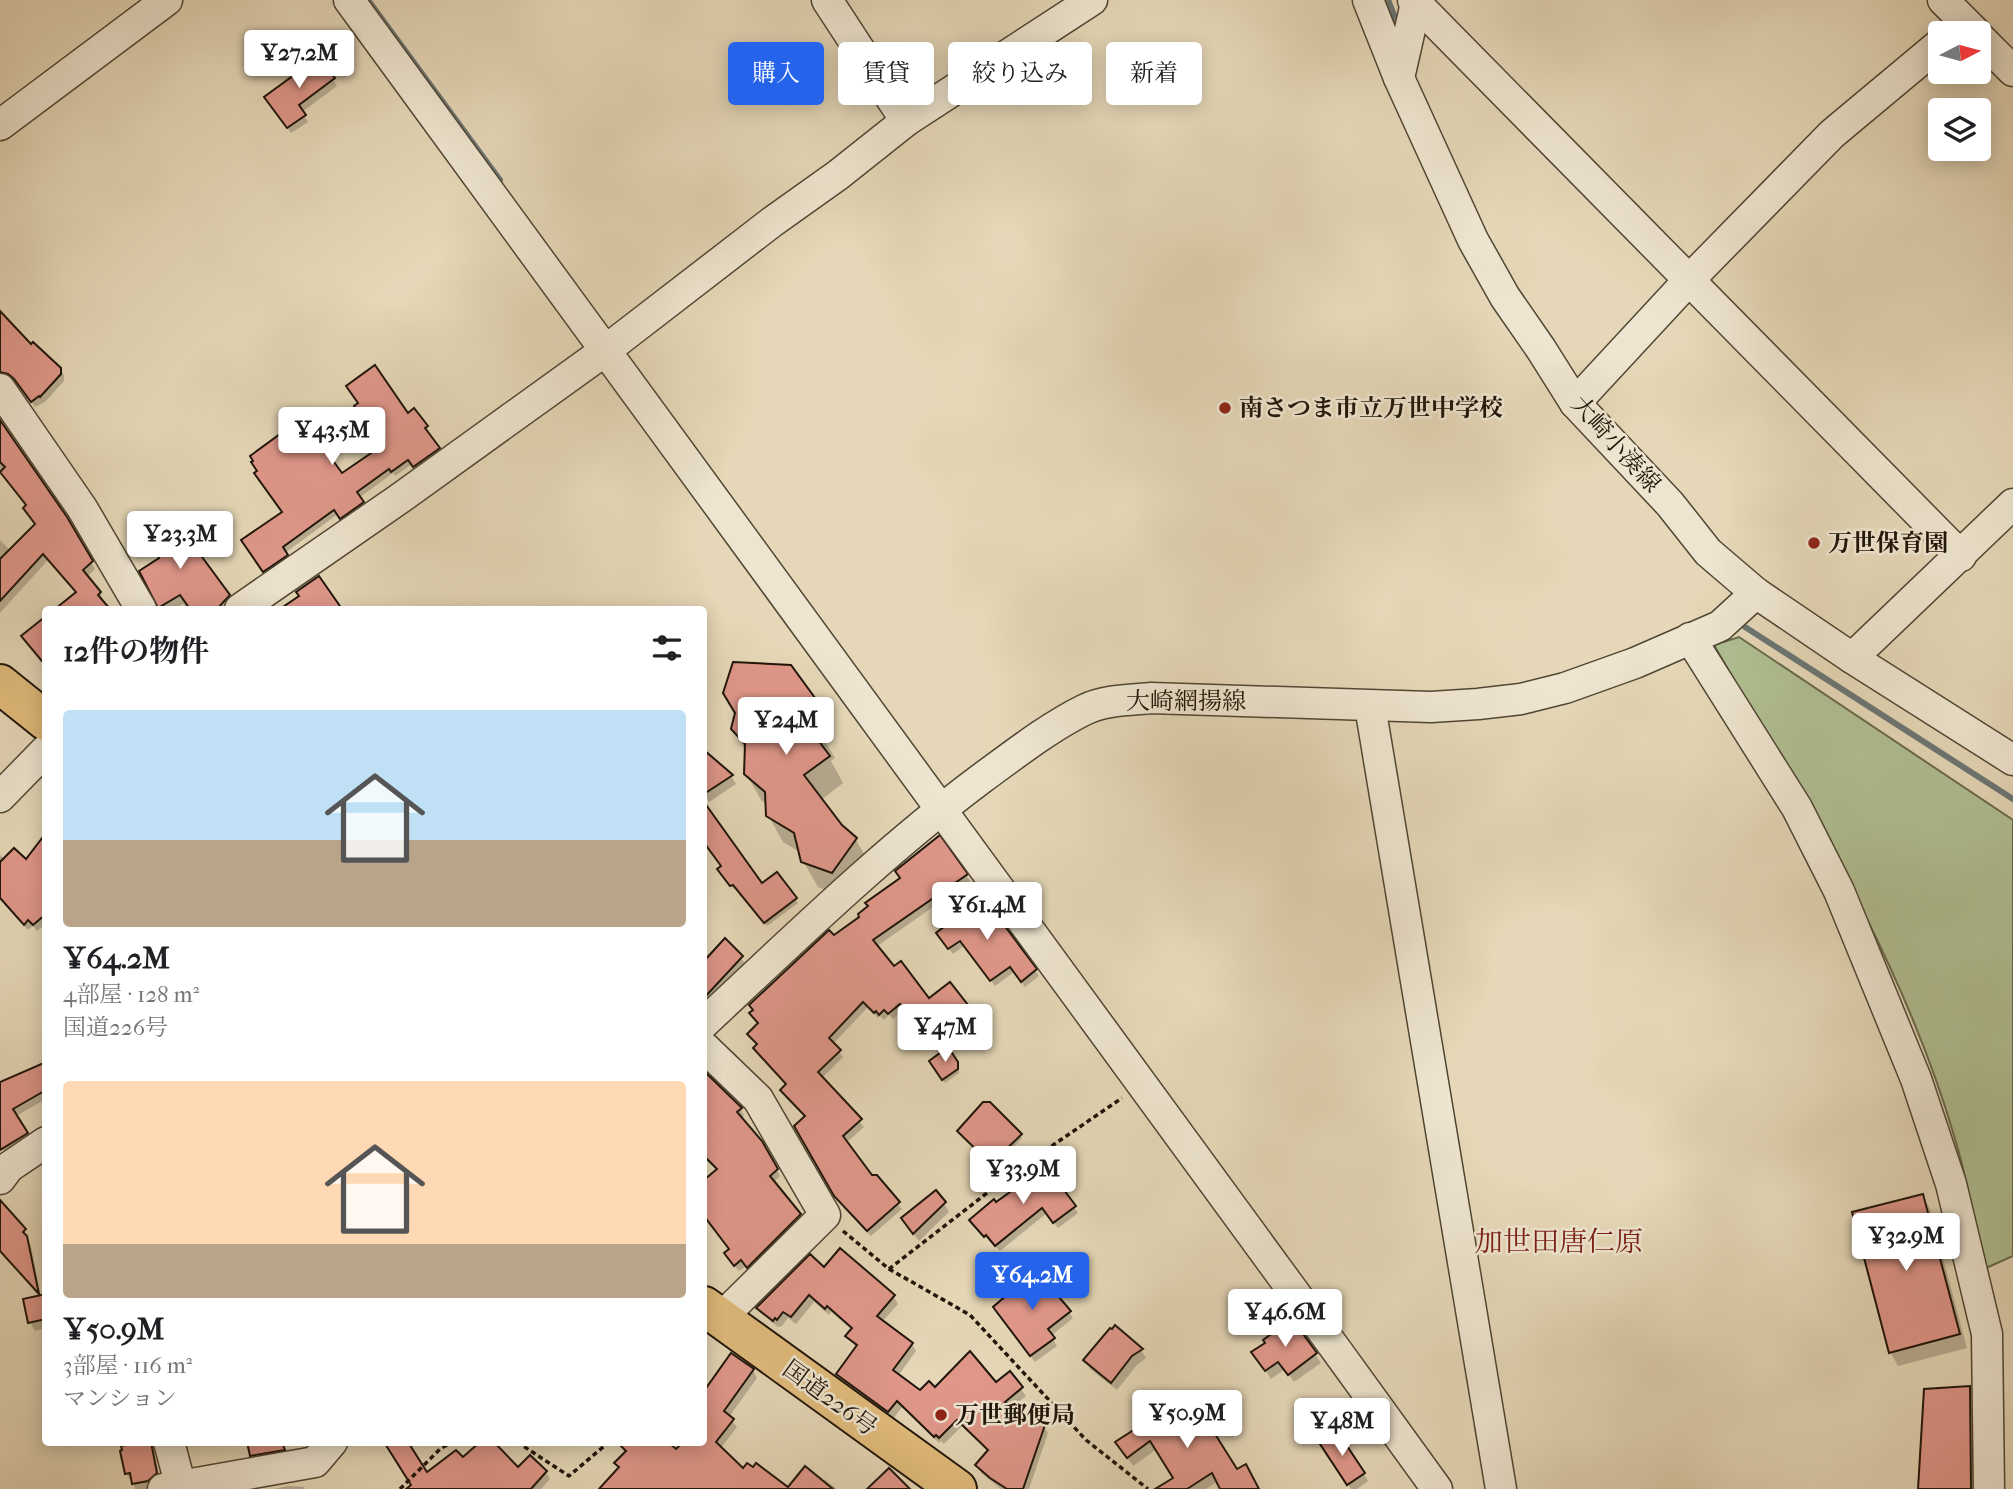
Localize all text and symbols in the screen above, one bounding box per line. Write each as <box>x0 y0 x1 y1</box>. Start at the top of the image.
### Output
north arrow <box>1928 21 1992 84</box>
map controls <box>1928 21 1991 161</box>
pin: ¥27.2M <box>242 31 356 90</box>
text: ¥27.2M <box>260 39 338 66</box>
chip: 購入 <box>728 42 824 105</box>
chip: 賃貸 <box>838 42 934 105</box>
chip: 絞り込み <box>948 42 1092 105</box>
chip: 新着 <box>1106 42 1202 105</box>
button: layers <box>1928 98 1991 161</box>
street label: 大崎小湊線 <box>1565 390 1667 498</box>
place label: 南さつま市立万世中学校 <box>1239 394 1503 422</box>
marker: 南さつま市立万世中学校 <box>1217 400 1233 416</box>
pin: ¥43.5M <box>275 407 389 467</box>
text: ¥43.5M <box>294 416 370 443</box>
pin: ¥23.3M <box>123 512 237 571</box>
text: ¥23.3M <box>143 520 217 547</box>
place label: 万世保育園 <box>1828 529 1948 557</box>
marker: 万世保育園 <box>1806 535 1822 551</box>
icon: filters <box>648 629 686 667</box>
text: 12件の物件 <box>63 634 209 669</box>
street label: 大崎網揚線 <box>1126 687 1246 715</box>
pin: ¥24M <box>745 698 827 757</box>
text: ¥24M <box>754 706 818 733</box>
icon: home <box>312 755 438 881</box>
pin: ¥61.4M <box>930 883 1044 942</box>
text: ¥61.4M <box>948 891 1026 918</box>
text: ¥64.2M <box>63 941 170 976</box>
text: 4部屋 · 128 m² <box>63 981 199 1008</box>
pin: ¥47M <box>904 1004 986 1064</box>
text: ¥47M <box>914 1013 976 1040</box>
text: 国道226号 <box>63 1014 168 1041</box>
icon: home <box>312 1126 438 1252</box>
pin: ¥33.9M <box>966 1146 1080 1206</box>
text: ¥33.9M <box>986 1155 1060 1182</box>
pin: ¥32.9M <box>1849 1214 1963 1273</box>
text: ¥32.9M <box>1868 1222 1944 1249</box>
district label: 加世田唐仁原 <box>1475 1225 1643 1258</box>
pin: ¥64.2M <box>975 1252 1089 1312</box>
text: ¥64.2M <box>991 1261 1073 1288</box>
pin: ¥46.6M <box>1228 1290 1342 1349</box>
text: ¥46.6M <box>1244 1298 1326 1325</box>
text: ¥50.9M <box>63 1312 164 1347</box>
text: 3部屋 · 116 m² <box>63 1352 192 1379</box>
street label: 国道226号 <box>777 1354 883 1442</box>
text: マンション <box>63 1385 177 1412</box>
pin: ¥50.9M <box>1130 1390 1244 1450</box>
pin: ¥48M <box>1301 1398 1383 1458</box>
text: ¥50.9M <box>1148 1399 1226 1426</box>
place label: 万世郵便局 <box>955 1401 1075 1429</box>
marker: 万世郵便局 <box>933 1407 949 1423</box>
text: ¥48M <box>1310 1407 1374 1434</box>

